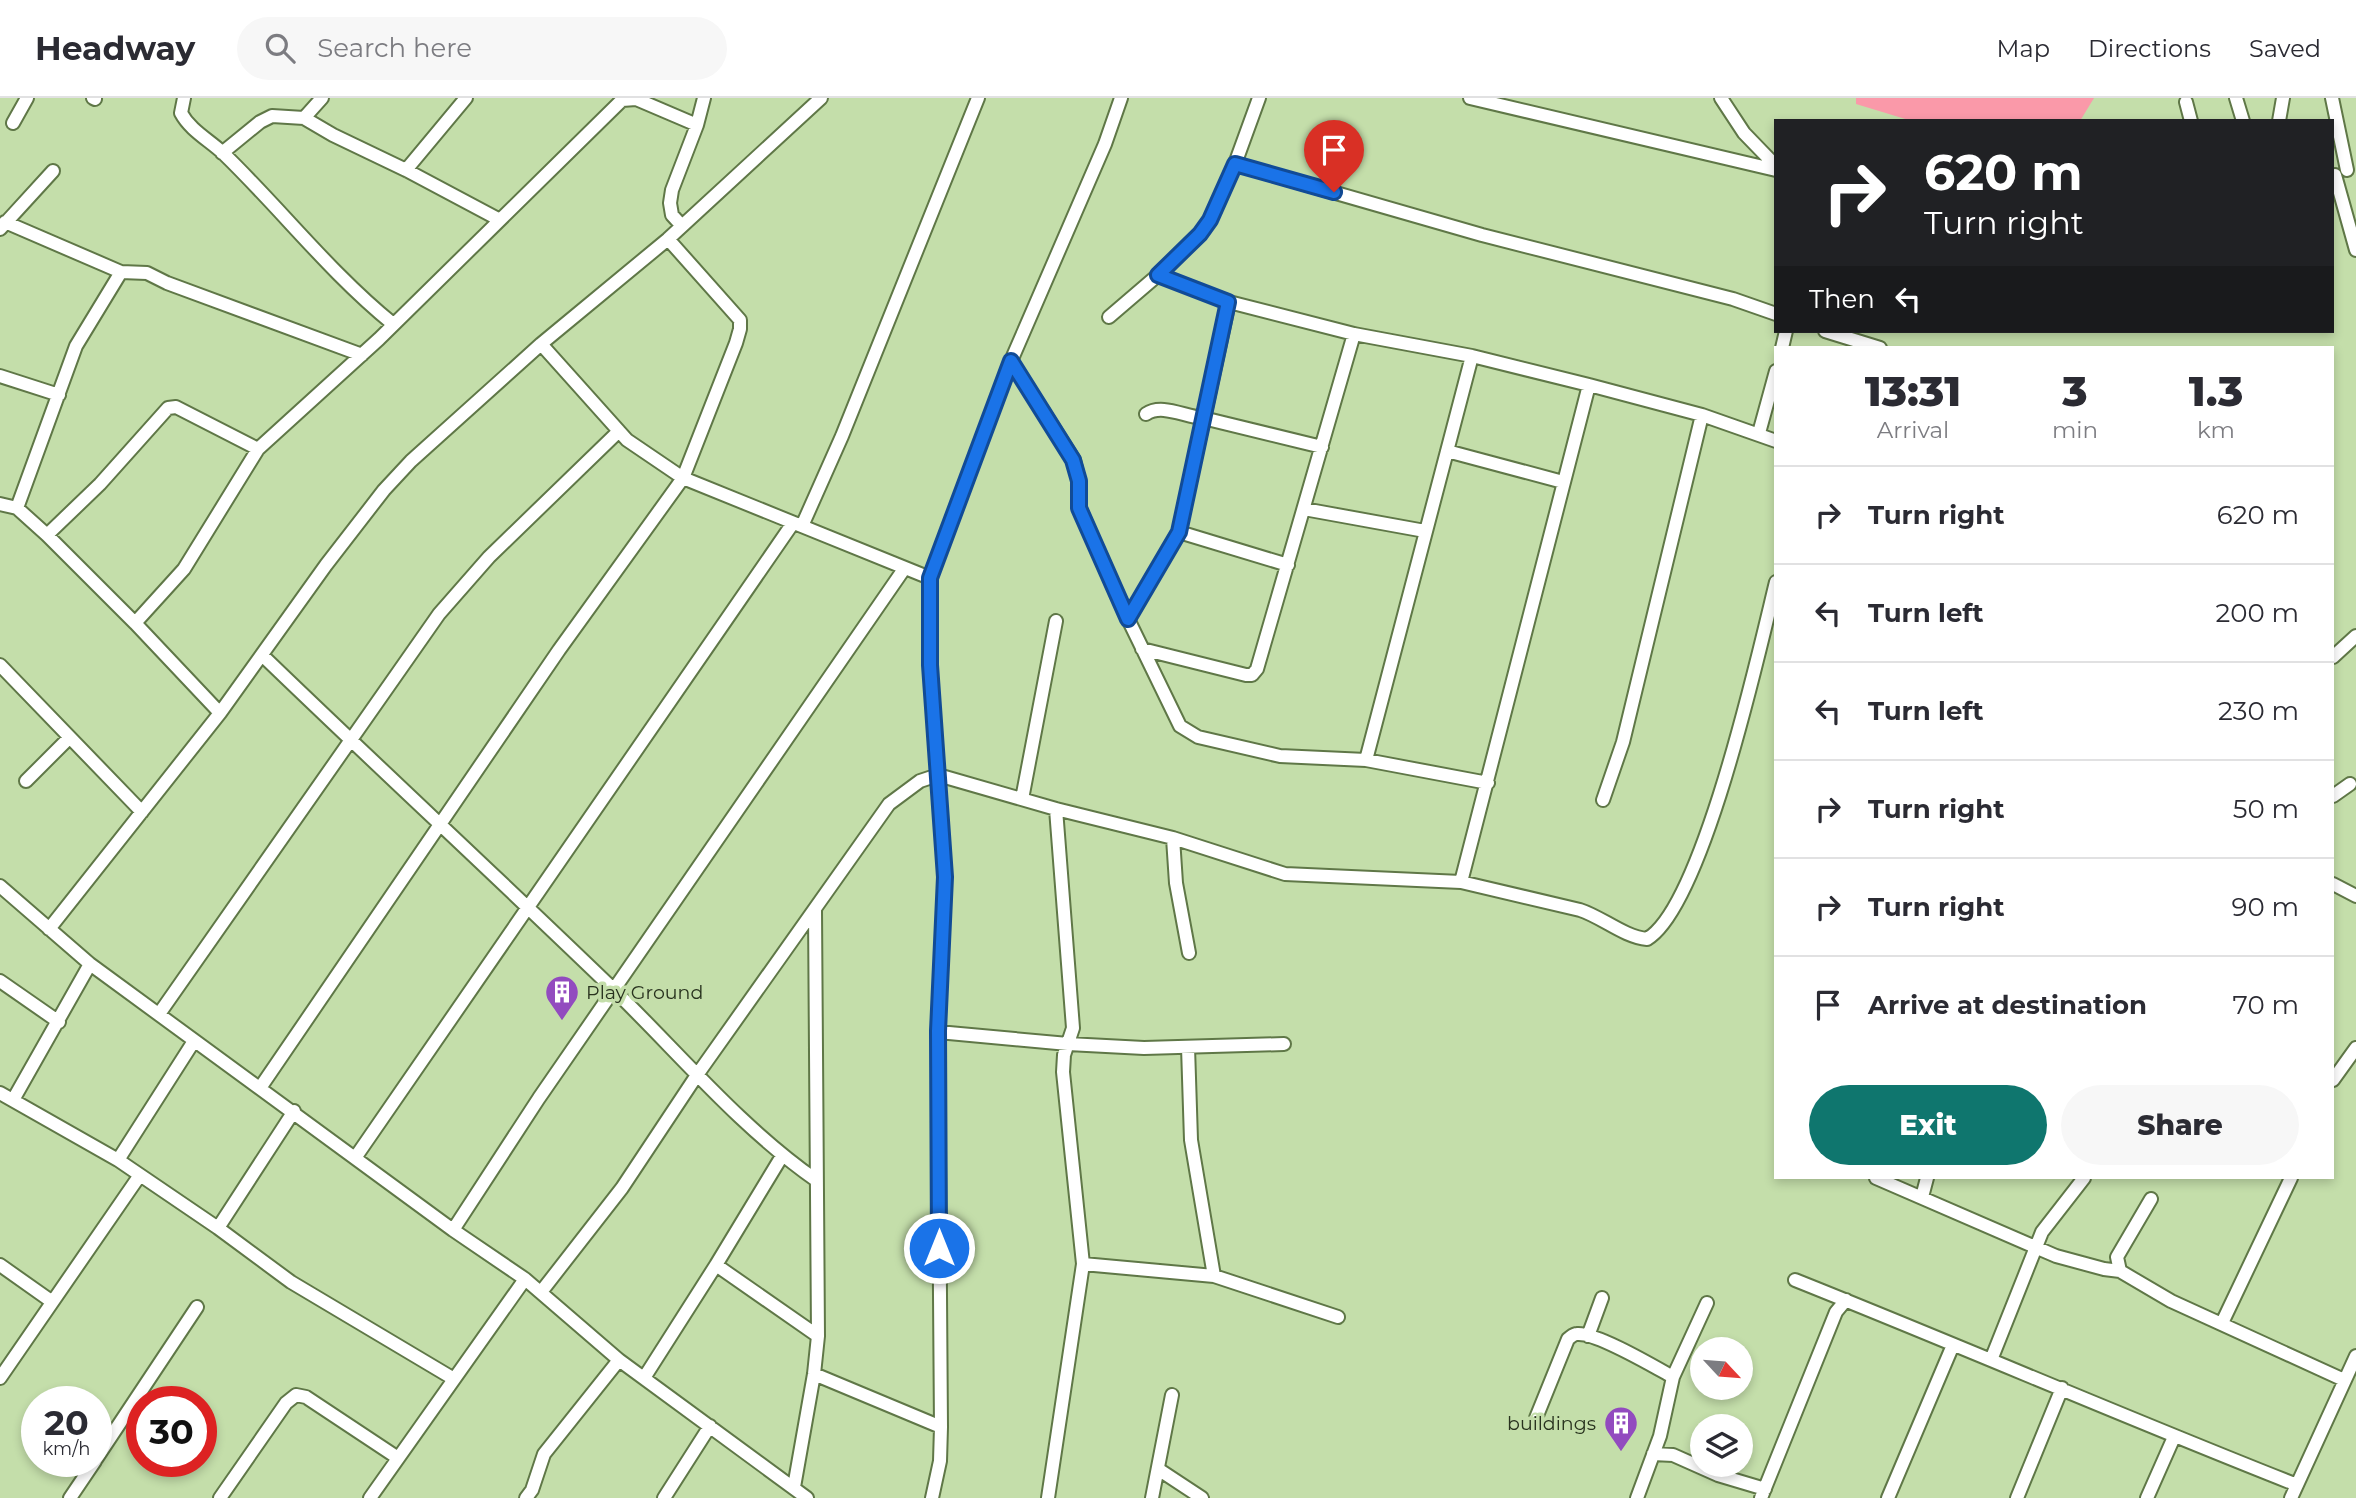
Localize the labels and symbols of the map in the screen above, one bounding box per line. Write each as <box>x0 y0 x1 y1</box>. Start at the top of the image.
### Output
pin <box>1304 120 1364 192</box>
building icon: Play Ground <box>543 973 581 1022</box>
place label: Play Ground <box>586 981 703 1004</box>
position arrow <box>902 1211 976 1285</box>
north arrow <box>1690 1337 1754 1400</box>
speed limit sign: 30 <box>126 1386 217 1477</box>
building icon: buildings <box>1602 1404 1640 1453</box>
place label: buildings <box>1507 1412 1596 1435</box>

